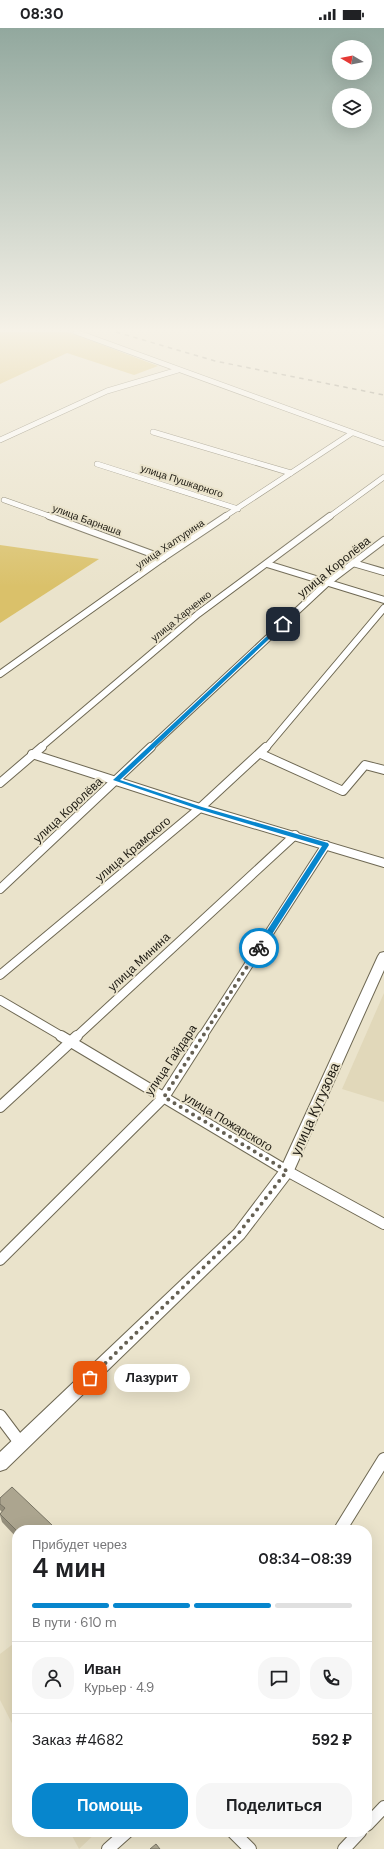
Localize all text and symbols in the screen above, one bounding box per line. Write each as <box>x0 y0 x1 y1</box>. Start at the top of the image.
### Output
text: 08:30 <box>20 4 63 24</box>
north arrow <box>332 40 372 80</box>
map controls <box>332 40 372 128</box>
button: layers <box>332 88 372 128</box>
street label: улица Пушкарного <box>139 462 225 501</box>
street label: улица Барнаша <box>51 501 124 539</box>
street label: улица Халтурина <box>133 516 207 572</box>
street label: улица Королёва <box>294 532 374 601</box>
street label: улица Харченко <box>148 587 214 644</box>
pin <box>266 607 300 641</box>
icon: home <box>272 613 294 635</box>
street label: улица Королёва <box>30 773 106 846</box>
street label: улица Крамского <box>92 813 174 885</box>
courier <box>239 928 279 968</box>
street label: улица Минина <box>104 929 174 995</box>
icon: bike <box>248 937 270 959</box>
street label: улица Гайдара <box>141 1021 201 1099</box>
street label: улица Кутузова <box>286 1059 344 1158</box>
street label: улица Пожарского <box>180 1089 276 1155</box>
pin <box>73 1361 107 1395</box>
callout: Лазурит <box>114 1364 190 1392</box>
icon: bag <box>79 1367 101 1389</box>
text: Лазурит <box>126 1369 178 1386</box>
text: Прибудет через <box>32 1536 127 1553</box>
text: 08:34–08:39 <box>258 1549 352 1569</box>
text: 4 мин <box>32 1551 106 1585</box>
text: В пути · 610 m <box>32 1614 117 1631</box>
button: person <box>32 1657 74 1699</box>
button: chat <box>258 1657 300 1699</box>
button: phone <box>310 1657 352 1699</box>
text: Иван <box>84 1659 121 1679</box>
text: Курьер · 4.9 <box>84 1679 154 1696</box>
text: Заказ #4682 <box>32 1730 123 1750</box>
text: 592 ₽ <box>312 1730 352 1750</box>
button: Помощь <box>32 1783 188 1829</box>
button: Поделиться <box>196 1783 352 1829</box>

